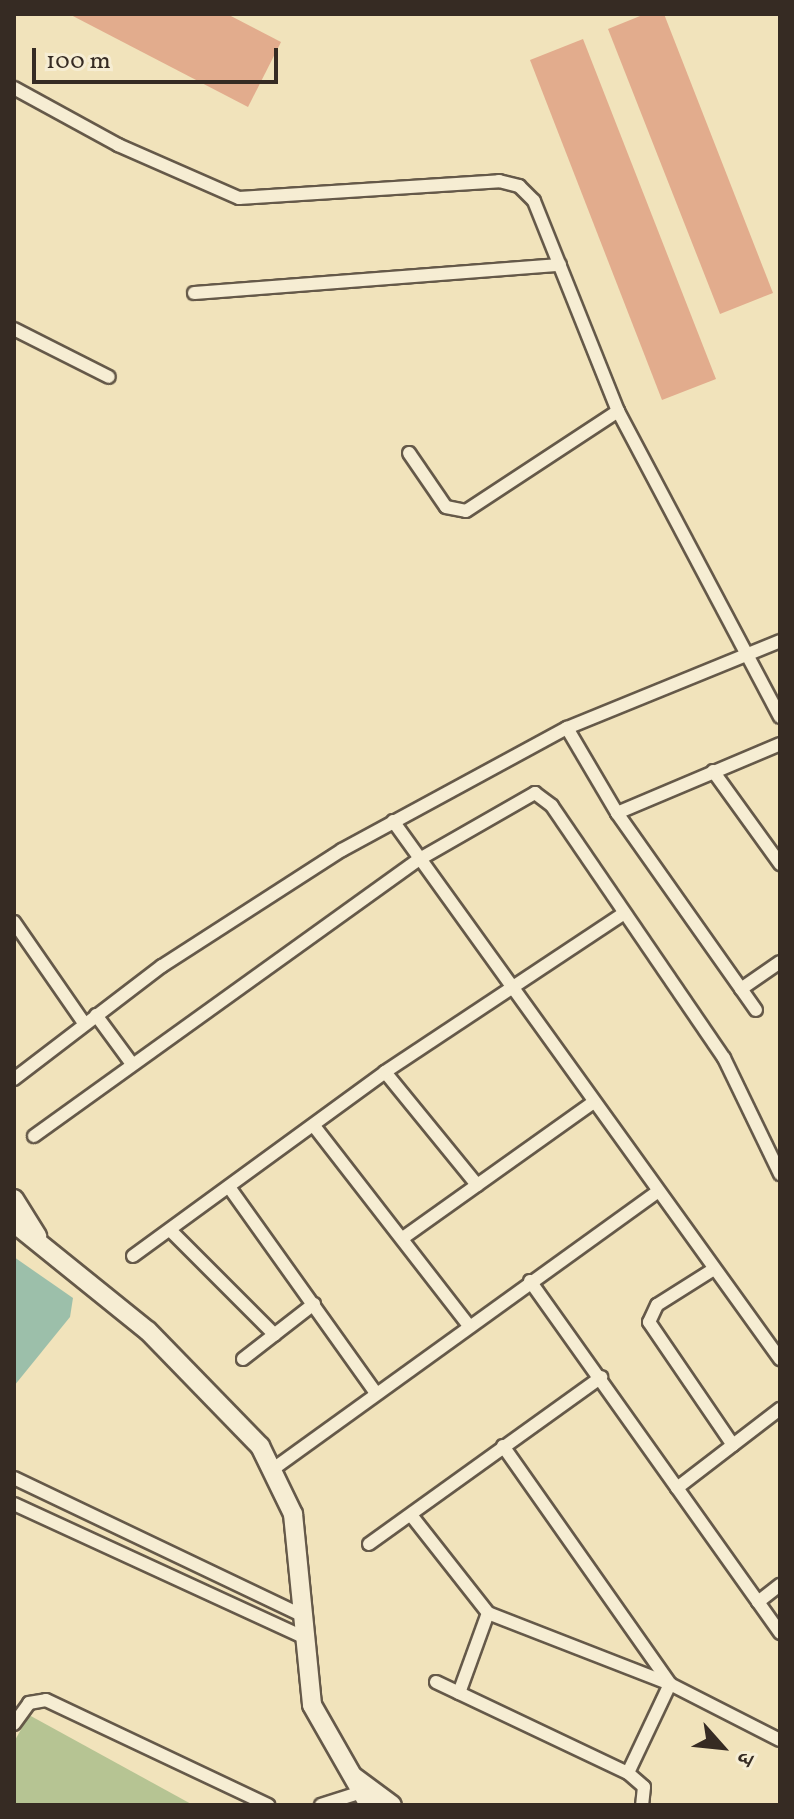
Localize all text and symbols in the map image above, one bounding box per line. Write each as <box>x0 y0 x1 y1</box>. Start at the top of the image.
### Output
scale bar <box>36 32 282 82</box>
text: 100 m <box>46 45 111 79</box>
north arrow <box>682 1707 762 1787</box>
text: उ <box>727 1746 760 1770</box>

